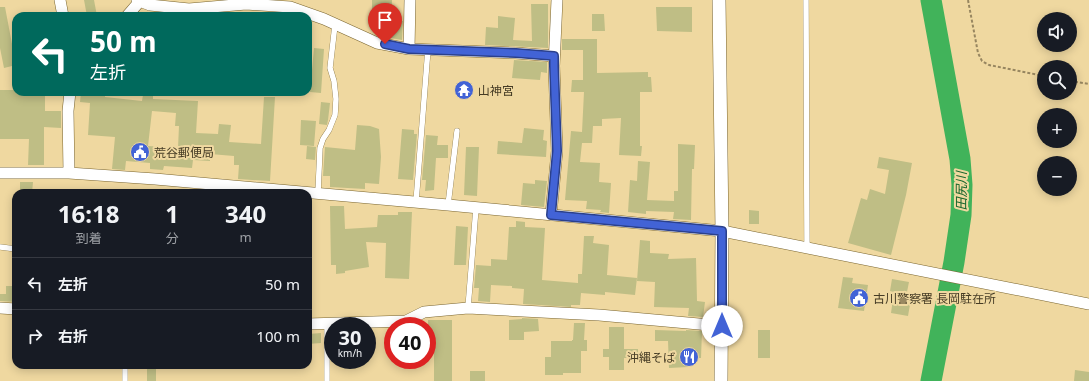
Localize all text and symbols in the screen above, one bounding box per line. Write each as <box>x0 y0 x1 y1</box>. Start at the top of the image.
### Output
pin <box>368 3 402 44</box>
icon: arrive <box>374 9 396 31</box>
map controls <box>1037 12 1077 196</box>
button: sound <box>1037 12 1077 52</box>
text: 50 m <box>90 22 157 60</box>
icon: left <box>24 28 76 80</box>
text: 左折 <box>90 60 126 84</box>
button: search <box>1037 60 1077 100</box>
temple icon: 山神宮 <box>453 79 475 101</box>
place label: 山神宮 <box>478 82 514 99</box>
button: + <box>1037 108 1077 148</box>
public building icon: 荒谷郵便局 <box>129 141 151 163</box>
place label: 荒谷郵便局 <box>154 144 214 161</box>
button: − <box>1037 156 1077 196</box>
water label: 田尻川 <box>952 170 970 211</box>
text: 16:18 <box>58 197 120 230</box>
text: 1 <box>165 197 179 230</box>
text: 340 <box>225 197 266 230</box>
text: m <box>239 228 252 246</box>
text: 到着 <box>76 229 102 247</box>
text: 分 <box>166 229 179 247</box>
icon: left <box>24 273 46 295</box>
text: 左折 <box>58 274 88 294</box>
text: 50 m <box>265 274 300 294</box>
public building icon: 古川警察署 長岡駐在所 <box>848 287 870 309</box>
place label: 古川警察署 長岡駐在所 <box>873 290 996 307</box>
position arrow <box>701 305 743 347</box>
speed limit sign: 40 <box>384 317 436 369</box>
text: 30 <box>339 324 361 351</box>
icon: right <box>24 325 46 347</box>
text: 右折 <box>58 326 88 346</box>
text: 100 m <box>256 326 300 346</box>
text: km/h <box>338 346 362 360</box>
restaurant icon: 沖縄そば <box>678 346 700 368</box>
place label: 沖縄そば <box>627 349 675 366</box>

